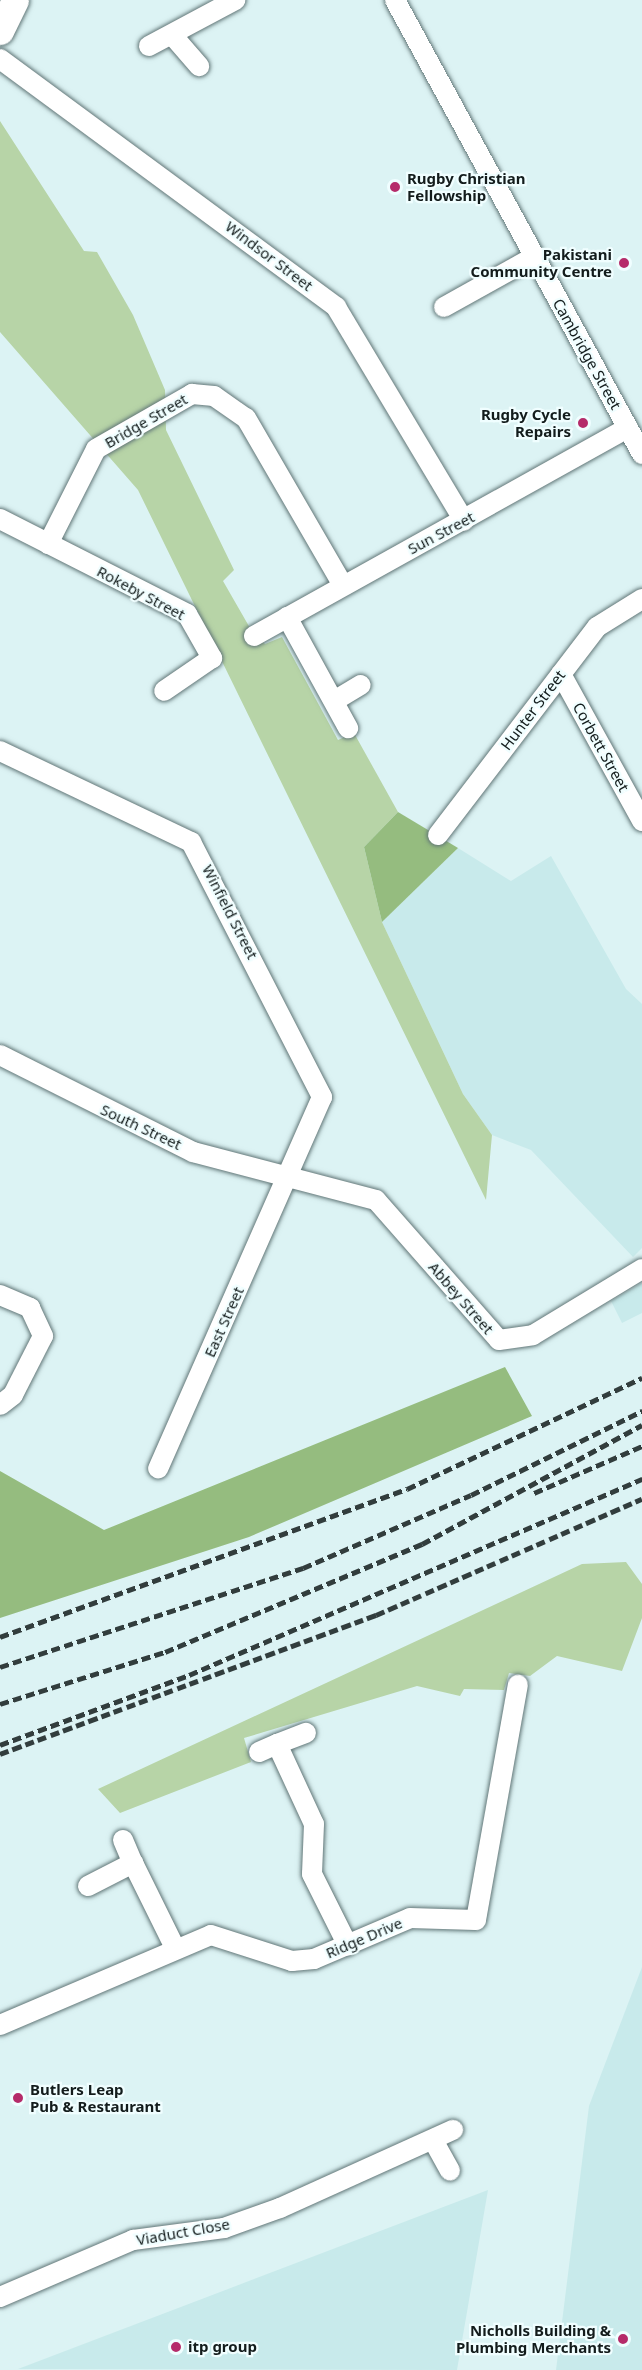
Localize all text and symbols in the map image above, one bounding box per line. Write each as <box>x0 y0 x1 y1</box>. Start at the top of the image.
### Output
place label: Rugby Christian Fellowship <box>407 169 526 204</box>
marker: Rugby Christian Fellowship <box>388 180 402 194</box>
street label: Windsor Street <box>222 217 316 295</box>
place label: Pakistani Community Centre <box>471 245 612 280</box>
marker: Pakistani Community Centre <box>617 256 631 270</box>
street label: Cambridge Street <box>549 295 625 413</box>
street label: Bridge Street <box>101 390 191 452</box>
place label: Rugby Cycle Repairs <box>481 405 571 440</box>
marker: Rugby Cycle Repairs <box>576 416 590 430</box>
street label: Sun Street <box>405 508 477 558</box>
street label: Rokeby Street <box>94 562 188 624</box>
street label: Hunter Street <box>497 666 569 754</box>
street label: Corbett Street <box>569 699 633 795</box>
street label: Winfield Street <box>198 862 262 962</box>
street label: South Street <box>98 1100 184 1154</box>
street label: Abbey Street <box>425 1258 497 1338</box>
street label: East Street <box>200 1284 248 1360</box>
street label: Ridge Drive <box>323 1914 405 1962</box>
place label: Butlers Leap Pub & Restaurant <box>30 2080 161 2115</box>
marker: Butlers Leap Pub & Restaurant <box>11 2091 25 2105</box>
street label: Viaduct Close <box>135 2215 231 2249</box>
place label: Nicholls Building & Plumbing Merchants <box>456 2321 611 2356</box>
marker: Nicholls Building & Plumbing Merchants <box>616 2332 630 2346</box>
place label: itp group <box>188 2338 257 2356</box>
marker: itp group <box>169 2340 183 2354</box>

